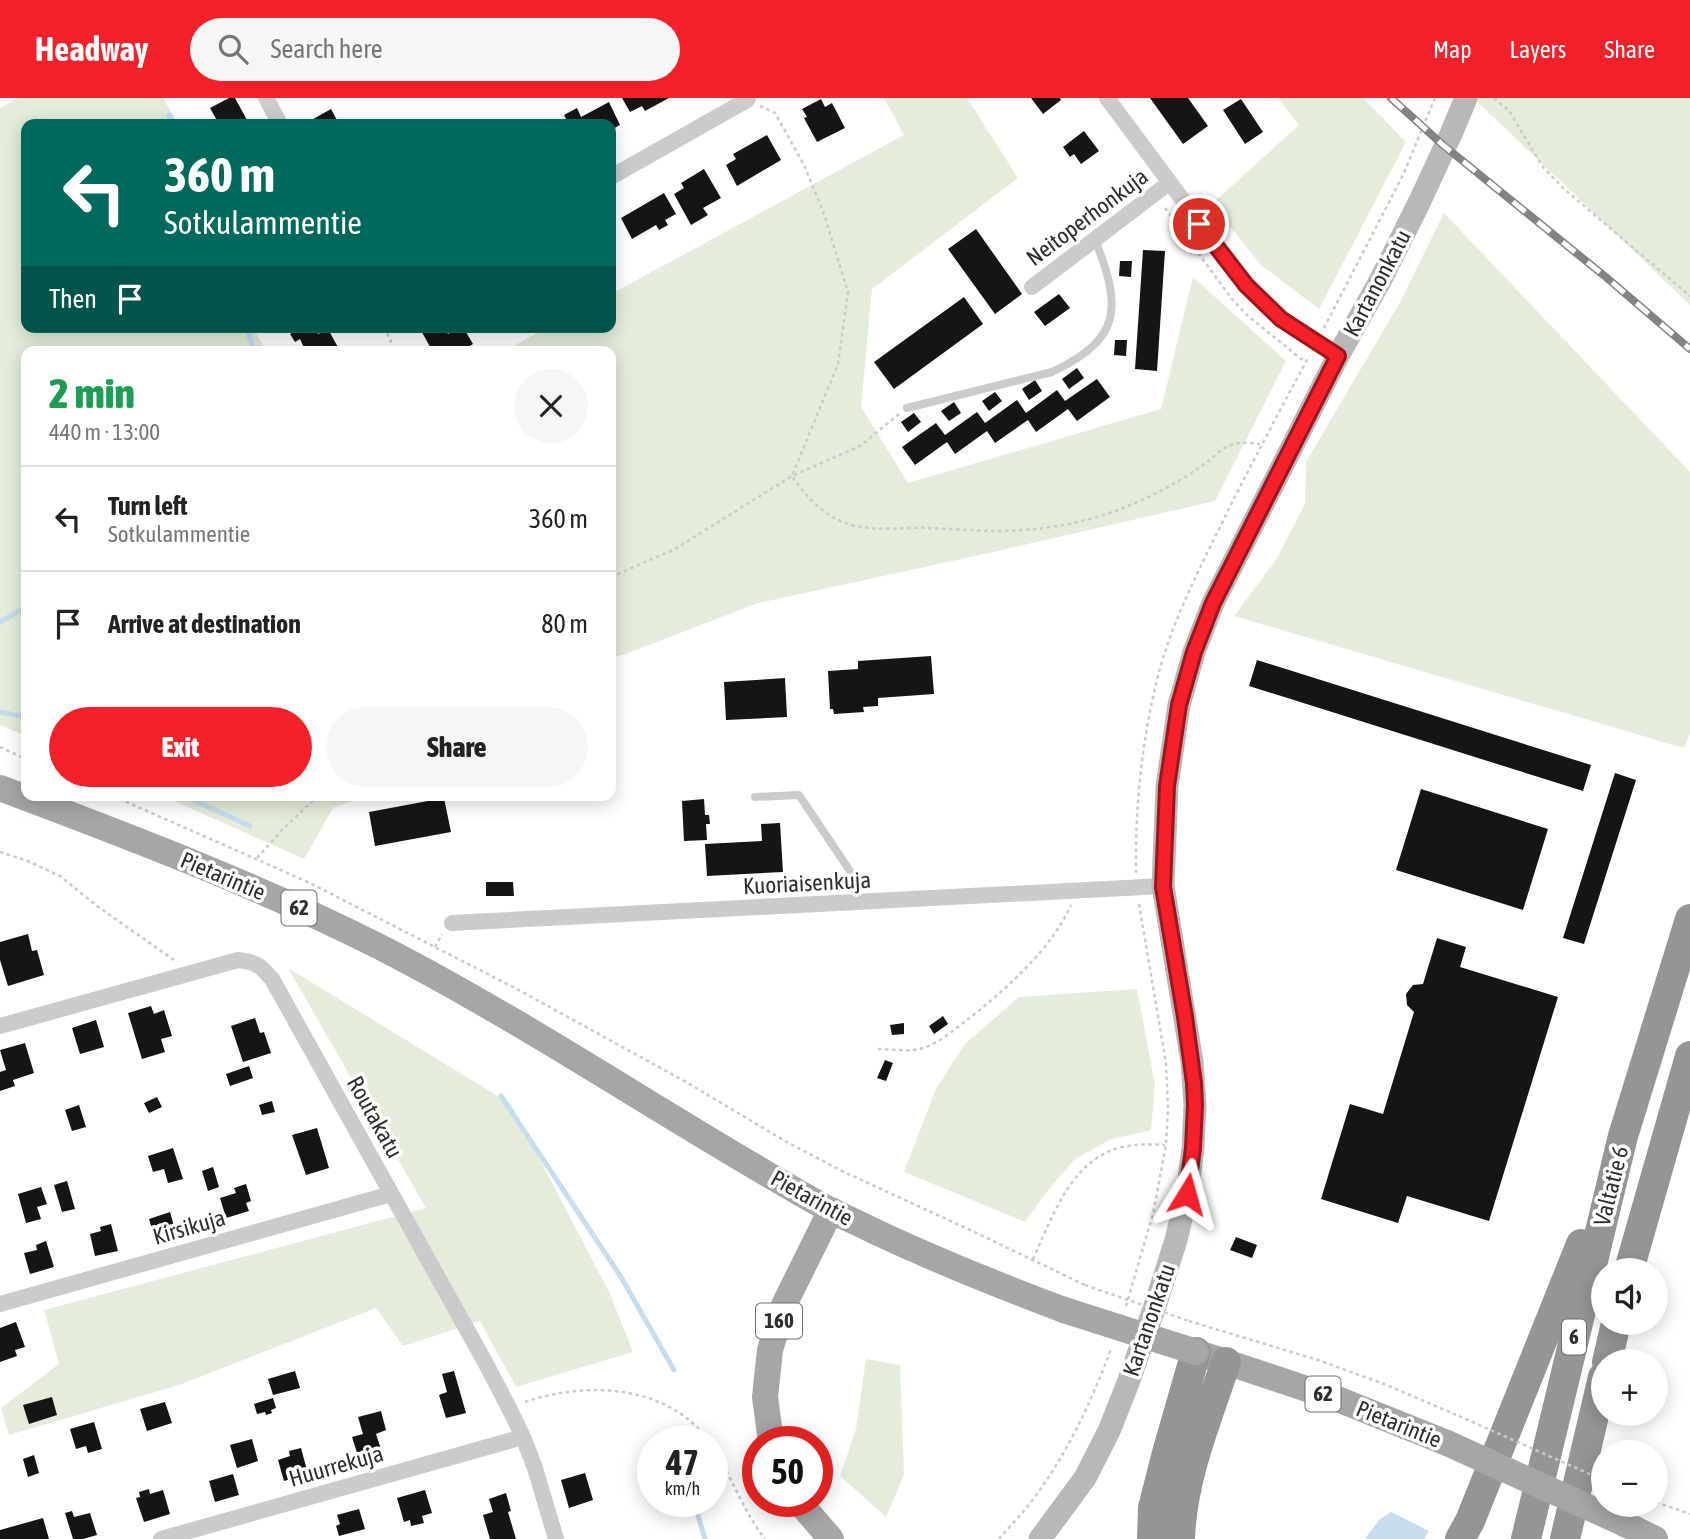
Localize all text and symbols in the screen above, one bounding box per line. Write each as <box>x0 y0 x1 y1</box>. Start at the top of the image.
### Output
search box <box>190 18 680 81</box>
text: Headway <box>35 30 148 68</box>
icon: search <box>214 30 252 68</box>
text: Search here <box>270 34 383 64</box>
text: Map <box>1433 36 1472 63</box>
text: Layers <box>1510 36 1566 63</box>
text: Share <box>1604 36 1655 63</box>
text: 360 m <box>164 146 275 202</box>
icon: left <box>49 147 140 238</box>
street label: Neitoperhonkuja <box>1021 163 1153 271</box>
pin <box>1169 194 1229 254</box>
text: Sotkulammentie <box>164 204 362 241</box>
icon: arrive <box>1180 205 1218 243</box>
street label: Kartanonkatu <box>1338 225 1416 341</box>
icon: arrive <box>111 280 149 318</box>
text: Then <box>49 284 97 314</box>
text: 2 min <box>49 369 135 417</box>
button: close <box>514 369 588 443</box>
text: 440 m · 13:00 <box>49 419 160 445</box>
text: Turn left <box>108 491 188 521</box>
icon: left <box>49 500 87 538</box>
text: 360 m <box>529 504 588 534</box>
text: Sotkulammentie <box>108 521 250 547</box>
icon: arrive <box>49 605 87 643</box>
text: Arrive at destination <box>108 609 301 639</box>
text: 80 m <box>541 609 588 639</box>
button: Exit <box>49 707 312 787</box>
button: Share <box>326 707 588 787</box>
street label: Pietarintie <box>177 847 269 905</box>
street label: Kuoriaisenkuja <box>742 867 872 899</box>
road number: 62 <box>282 890 316 926</box>
street label: Routakatu <box>342 1072 408 1162</box>
street label: Valtatie 6 <box>1589 1144 1633 1228</box>
position arrow <box>1150 1157 1224 1231</box>
street label: Pietarintie <box>767 1165 857 1231</box>
street label: Kirsikuja <box>150 1204 228 1250</box>
map controls <box>1591 1258 1668 1517</box>
button: sound <box>1591 1258 1668 1335</box>
street label: Kartanonkatu <box>1118 1260 1180 1380</box>
road number: 160 <box>756 1304 802 1338</box>
road number: 6 <box>1562 1320 1586 1354</box>
button: + <box>1591 1349 1668 1426</box>
road number: 62 <box>1306 1376 1340 1412</box>
street label: Pietarintie <box>1353 1395 1445 1453</box>
speed limit sign: 50 <box>742 1426 833 1517</box>
street label: Huurrekuja <box>286 1440 386 1492</box>
button: − <box>1591 1440 1668 1517</box>
text: 47 <box>666 1442 699 1482</box>
text: km/h <box>665 1478 700 1499</box>

